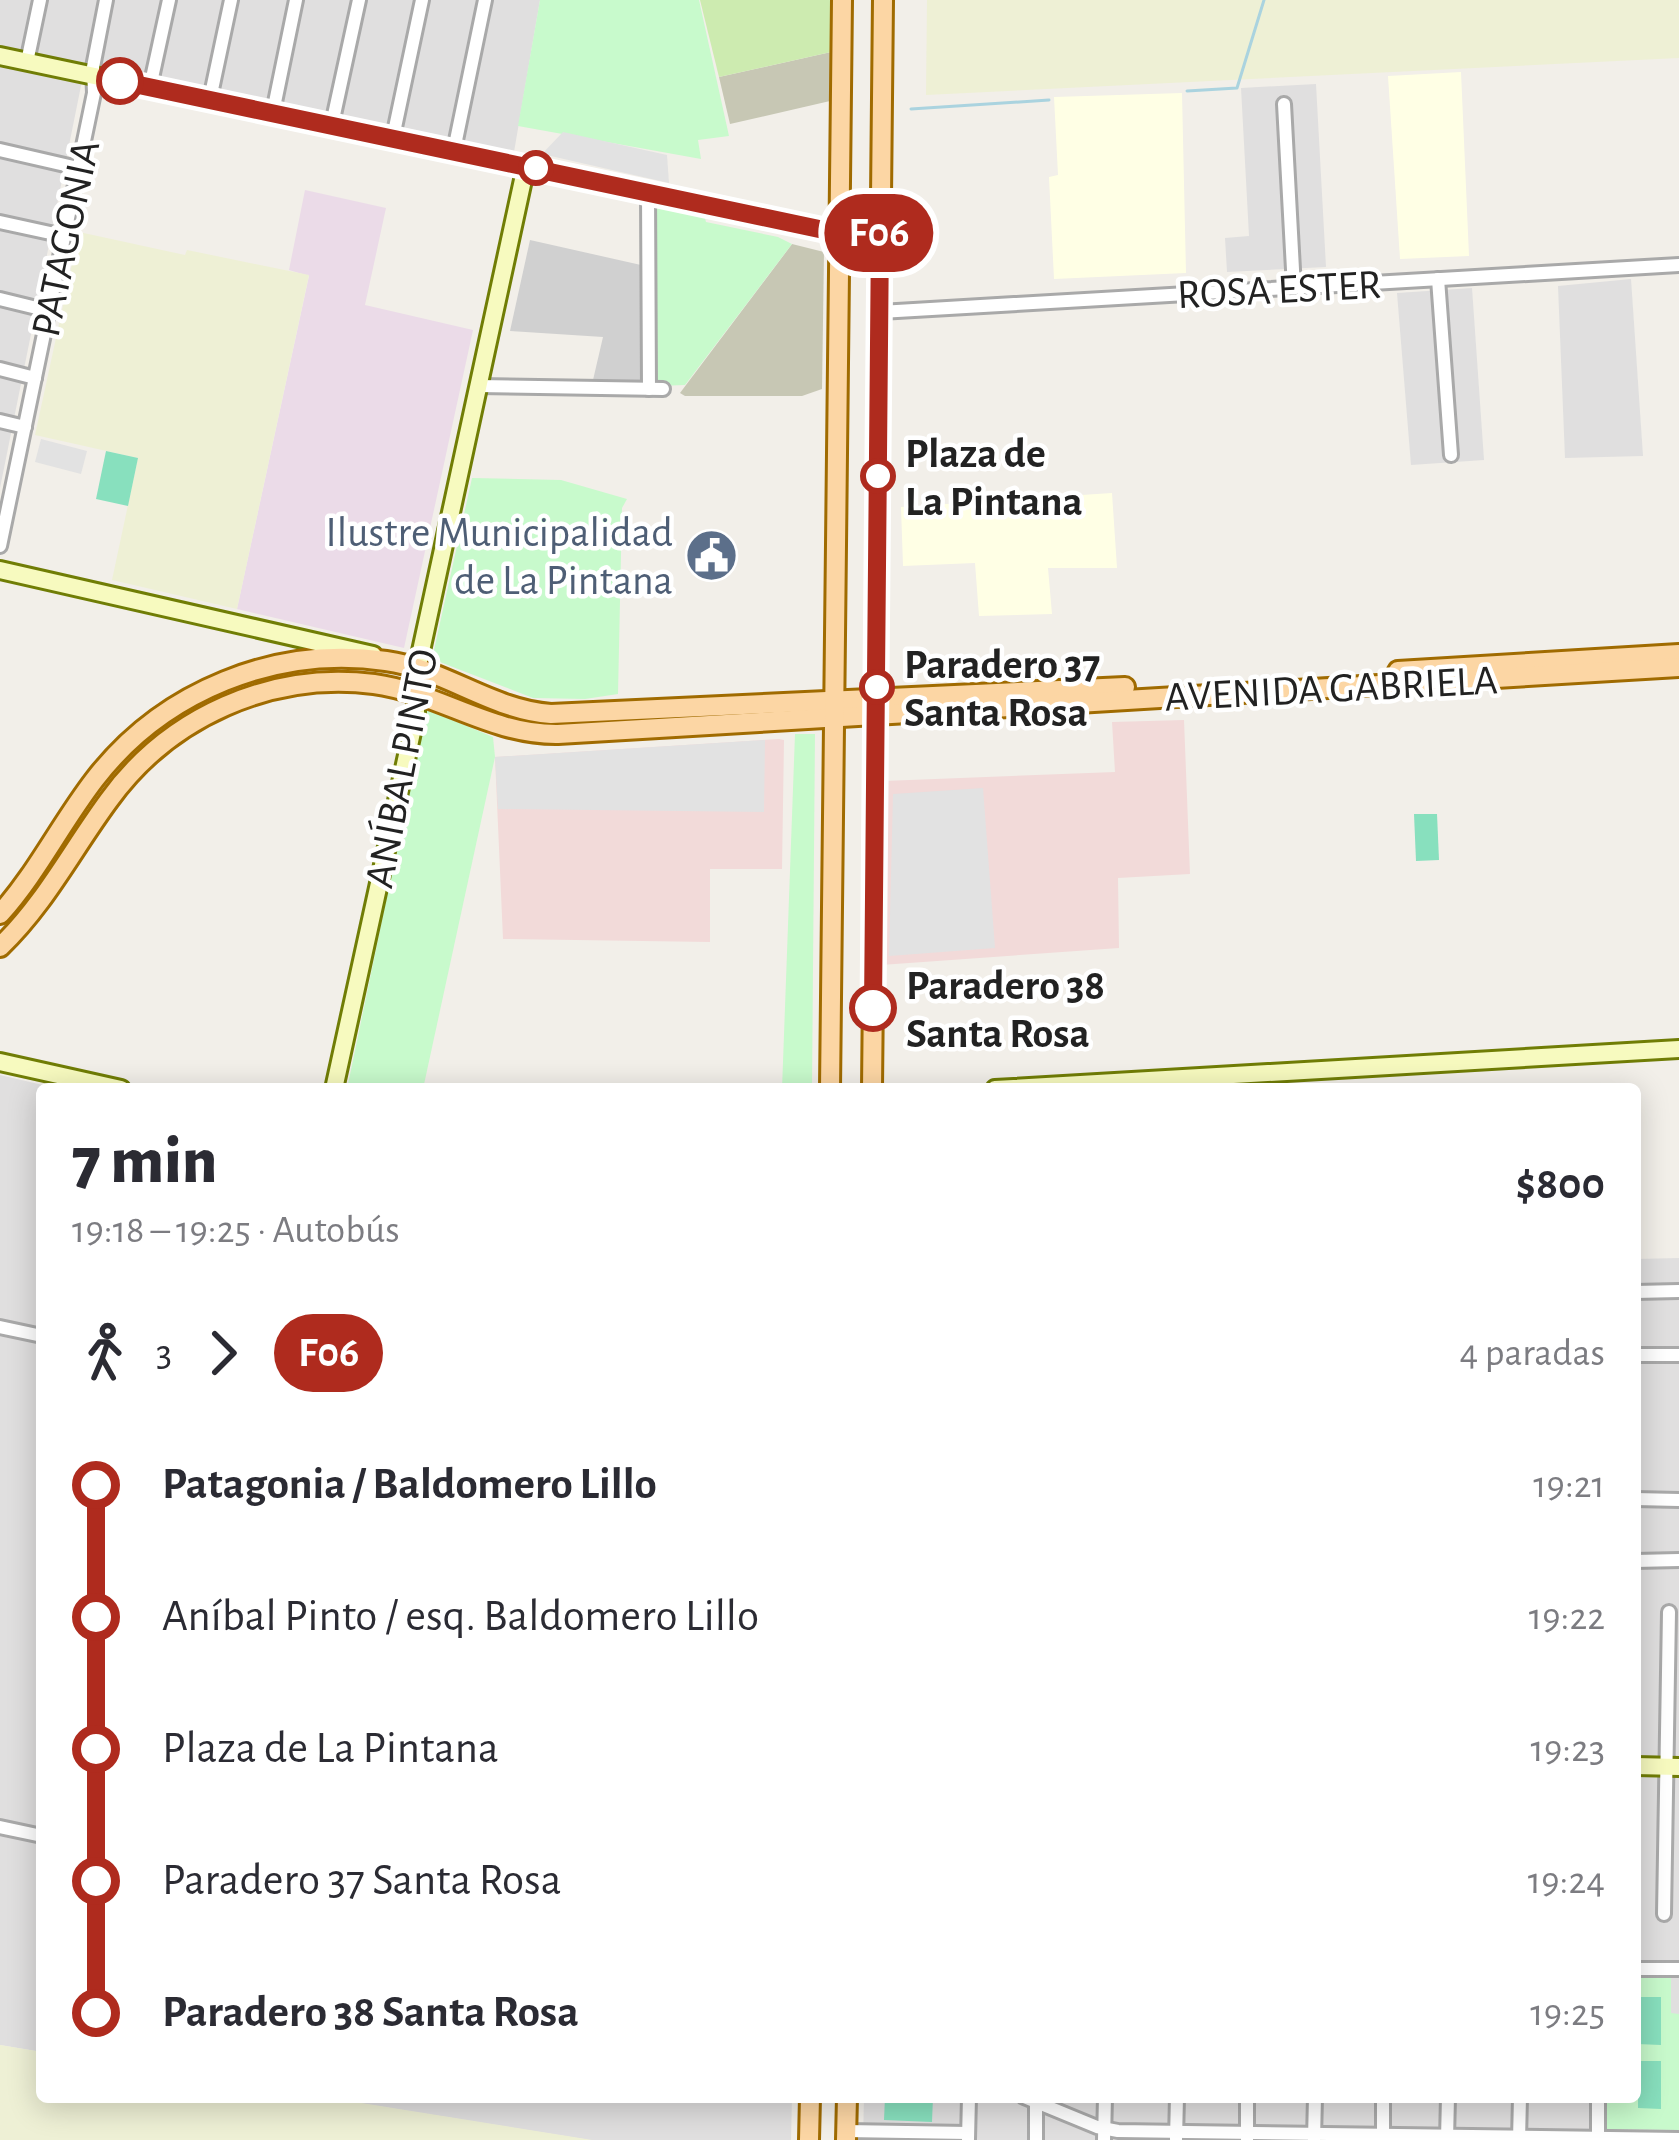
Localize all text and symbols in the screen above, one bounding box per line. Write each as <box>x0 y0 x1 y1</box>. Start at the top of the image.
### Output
unlabelled marker <box>98 59 142 103</box>
street label: PATAGONIA <box>25 136 107 340</box>
unlabelled marker <box>520 152 552 184</box>
line badge: F06 <box>810 194 948 272</box>
text: F06 <box>848 212 910 254</box>
street label: ROSA ESTER <box>1176 264 1382 316</box>
place label: Plaza de La Pintana <box>905 433 1083 523</box>
marker: Plaza de La Pintana <box>862 460 894 492</box>
place label: Ilustre Municipalidad de La Pintana <box>326 512 673 602</box>
public building icon: Ilustre Municipalidad de La Pintana <box>684 527 740 583</box>
place label: Paradero 37 Santa Rosa <box>904 644 1100 734</box>
street label: ANÍBAL PINTO <box>354 645 446 891</box>
street label: AVENIDA GABRIELA <box>1163 659 1499 719</box>
marker: Paradero 37 Santa Rosa <box>861 671 893 703</box>
place label: Paradero 38 Santa Rosa <box>906 965 1105 1055</box>
marker: Paradero 38 Santa Rosa <box>851 986 895 1030</box>
text: 7 min <box>72 1129 217 1195</box>
text: $800 <box>1516 1162 1605 1207</box>
text: 19:18 – 19:25 · Autobús <box>72 1211 400 1250</box>
icon: walk <box>72 1320 138 1386</box>
icon: forward <box>190 1320 256 1386</box>
text: F06 <box>298 1332 359 1374</box>
text: 3 <box>156 1334 172 1373</box>
text: 4 paradas <box>1459 1334 1605 1373</box>
text: Patagonia / Baldomero Lillo <box>162 1462 657 1507</box>
text: 19:21 <box>1533 1466 1605 1505</box>
text: Aníbal Pinto / esq. Baldomero Lillo <box>162 1594 759 1639</box>
text: 19:22 <box>1529 1598 1605 1637</box>
text: Plaza de La Pintana <box>162 1726 499 1771</box>
text: 19:23 <box>1531 1730 1605 1769</box>
text: Paradero 37 Santa Rosa <box>162 1858 562 1903</box>
text: 19:24 <box>1528 1862 1605 1901</box>
text: Paradero 38 Santa Rosa <box>162 1990 579 2035</box>
text: 19:25 <box>1530 1994 1605 2033</box>

